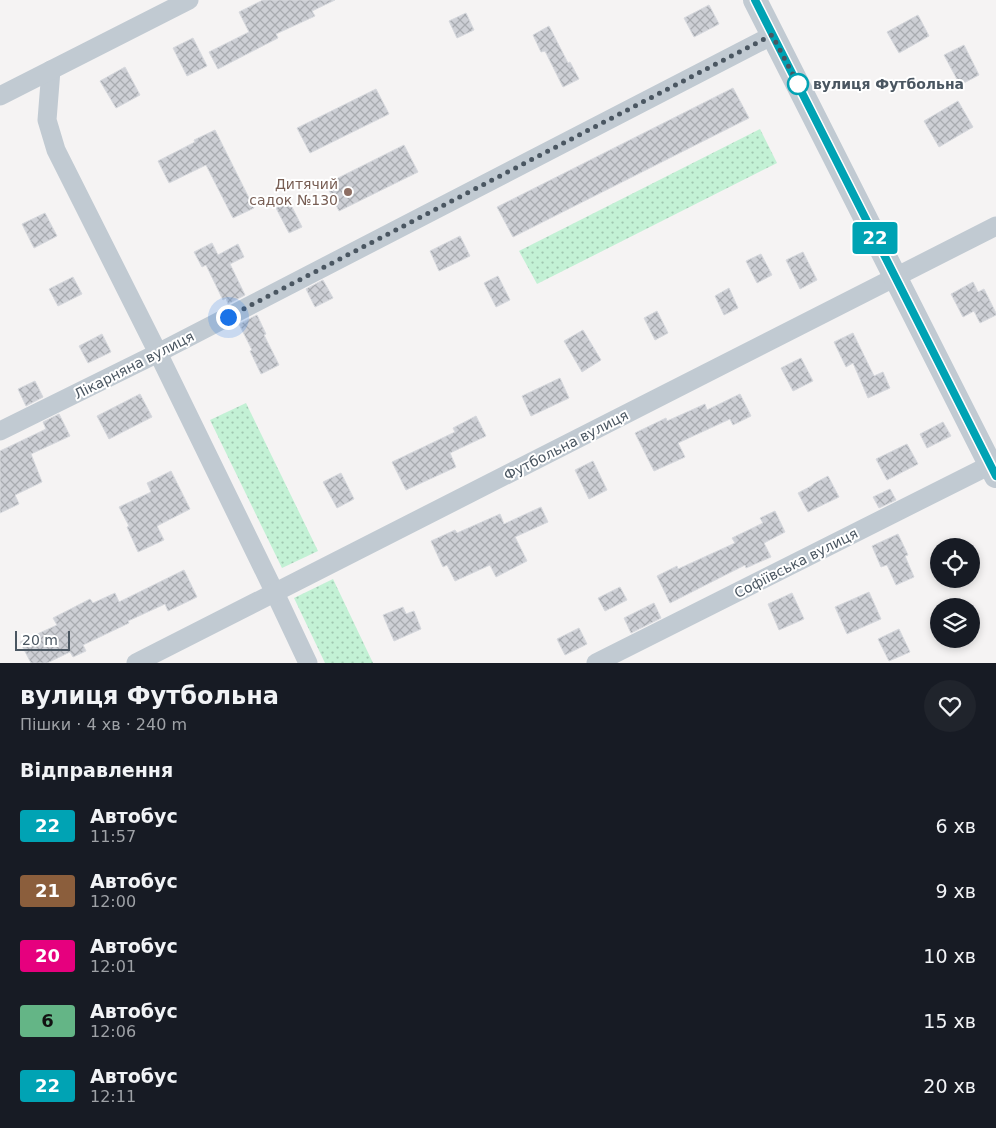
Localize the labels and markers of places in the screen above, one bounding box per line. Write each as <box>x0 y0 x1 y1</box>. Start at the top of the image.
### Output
marker: вулиця Футбольна <box>787 73 809 95</box>
place label: вулиця Футбольна <box>813 76 964 92</box>
place label: Дитячий садок №130 <box>249 176 338 208</box>
marker: Дитячий садок №130 <box>342 186 354 198</box>

